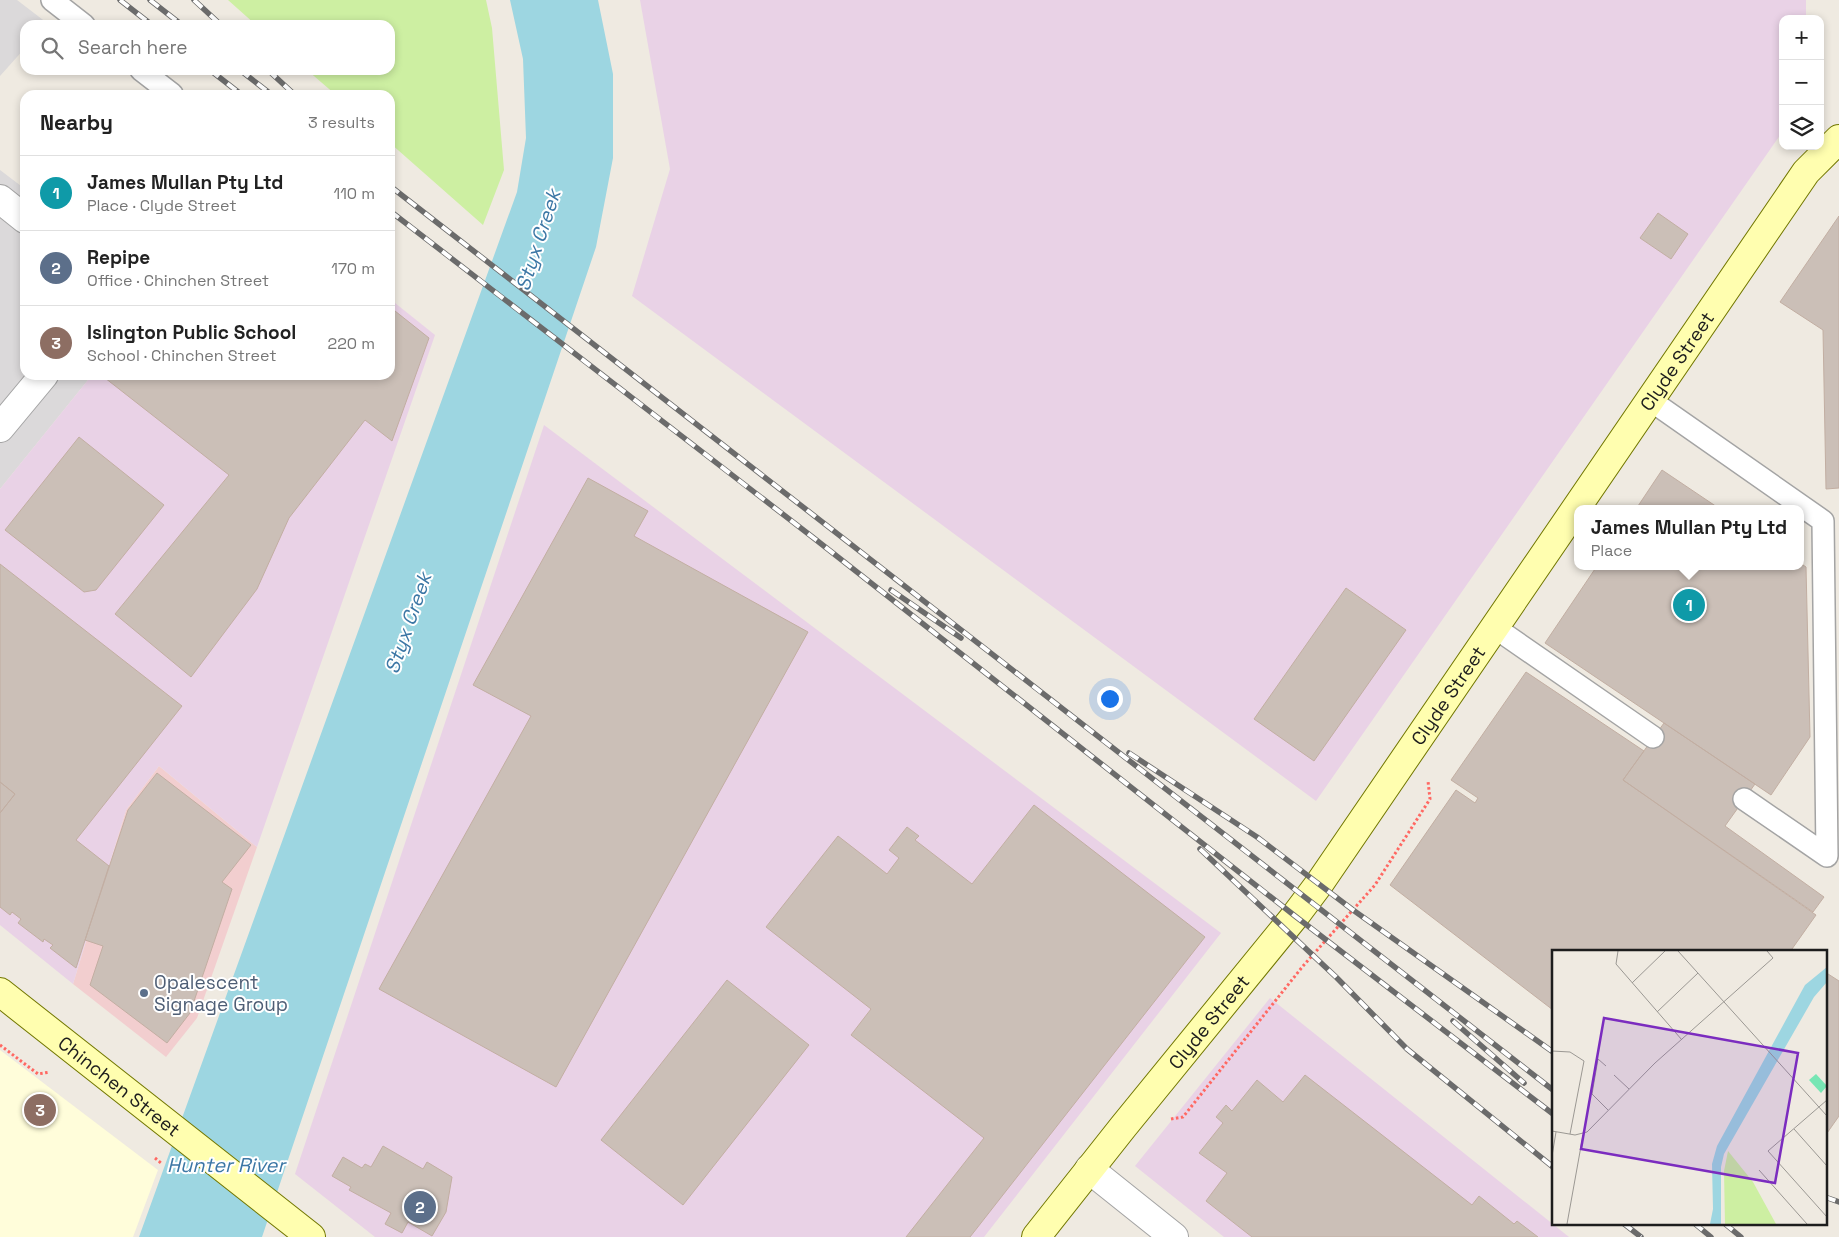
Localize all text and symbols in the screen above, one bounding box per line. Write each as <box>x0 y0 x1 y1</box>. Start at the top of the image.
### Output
map controls <box>1779 15 1824 150</box>
button: + <box>1779 15 1824 60</box>
search box <box>20 20 395 75</box>
icon: search <box>38 34 66 62</box>
text: Search here <box>78 35 188 60</box>
button: − <box>1779 60 1824 105</box>
button: layers <box>1779 105 1824 150</box>
text: Nearby <box>40 109 113 136</box>
text: 3 results <box>308 112 375 133</box>
text: James Mullan Pty Ltd <box>87 170 283 195</box>
text: 1 <box>52 183 60 204</box>
text: 110 m <box>333 183 375 204</box>
water label: Styx Creek <box>509 184 567 294</box>
text: Place · Clyde Street <box>87 195 237 216</box>
text: Repipe <box>87 245 150 270</box>
text: 2 <box>51 258 61 279</box>
text: 170 m <box>331 258 375 279</box>
text: Office · Chinchen Street <box>87 270 269 291</box>
street label: Clyde Street <box>1634 307 1720 416</box>
text: Islington Public School <box>87 320 296 345</box>
text: 3 <box>51 333 61 354</box>
text: 220 m <box>328 333 375 354</box>
text: School · Chinchen Street <box>87 345 277 366</box>
popup <box>1574 505 1804 570</box>
text: James Mullan Pty Ltd <box>1591 515 1787 540</box>
text: Place <box>1591 540 1632 561</box>
water label: Styx Creek <box>379 567 438 677</box>
pin: 1 <box>1673 586 1705 624</box>
street label: Clyde Street <box>1406 641 1491 750</box>
your location <box>1097 686 1123 712</box>
inset map <box>1552 950 1826 1224</box>
place label: Opalescent Signage Group <box>154 970 288 1017</box>
street label: Clyde Street <box>1163 970 1255 1075</box>
marker: Opalescent Signage Group <box>138 987 150 999</box>
street label: Chinchen Street <box>53 1030 185 1142</box>
pin: 3 <box>24 1091 56 1129</box>
water label: Hunter River <box>167 1152 287 1178</box>
pin: 2 <box>404 1188 436 1226</box>

